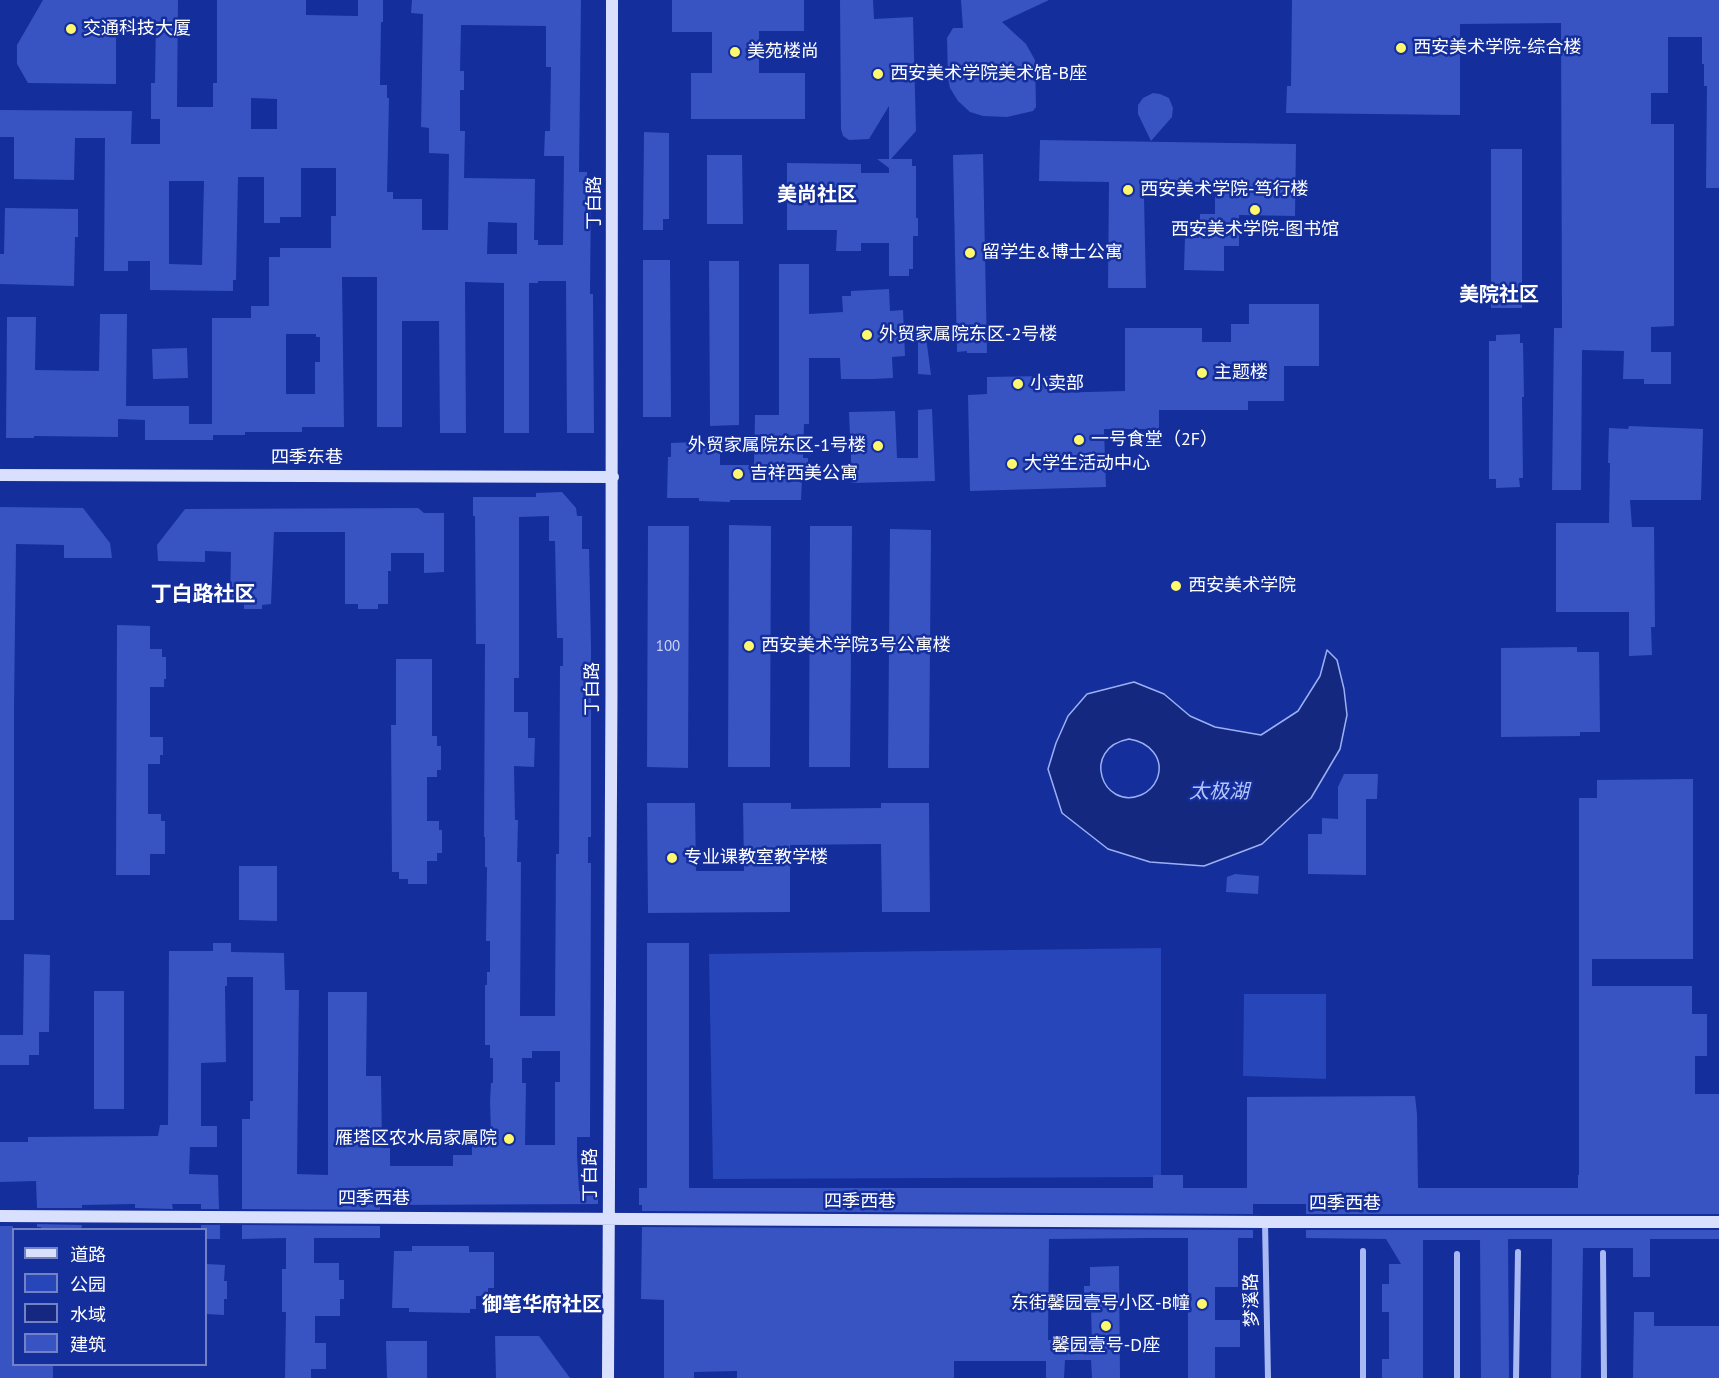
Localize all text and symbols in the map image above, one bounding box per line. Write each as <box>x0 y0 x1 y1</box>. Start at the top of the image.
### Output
place label: 交通科技大厦 <box>83 18 191 40</box>
marker: 交通科技大厦 <box>64 22 78 36</box>
place label: 西安美术学院-综合楼 <box>1413 37 1581 59</box>
place label: 美苑楼尚 <box>747 41 819 63</box>
marker: 西安美术学院-综合楼 <box>1394 41 1408 55</box>
marker: 美苑楼尚 <box>728 45 742 59</box>
place label: 西安美术学院美术馆-B座 <box>890 63 1087 85</box>
marker: 西安美术学院美术馆-B座 <box>871 67 885 81</box>
street label: 丁白路 <box>584 176 606 230</box>
place label: 西安美术学院-笃行楼 <box>1140 179 1308 201</box>
district label: 美尚社区 <box>777 183 857 207</box>
marker: 西安美术学院-笃行楼 <box>1121 183 1135 197</box>
marker: 西安美术学院-图书馆 <box>1248 203 1262 217</box>
place label: 西安美术学院-图书馆 <box>1171 219 1339 241</box>
place label: 留学生&博士公寓 <box>982 242 1123 264</box>
marker: 留学生&博士公寓 <box>963 246 977 260</box>
district label: 美院社区 <box>1459 283 1539 307</box>
place label: 外贸家属院东区-2号楼 <box>879 324 1057 346</box>
marker: 外贸家属院东区-2号楼 <box>860 328 874 342</box>
place label: 主题楼 <box>1214 362 1268 384</box>
marker: 主题楼 <box>1195 366 1209 380</box>
place label: 小卖部 <box>1030 373 1084 395</box>
marker: 小卖部 <box>1011 377 1025 391</box>
place label: 一号食堂（2F） <box>1091 429 1218 451</box>
marker: 一号食堂（2F） <box>1072 433 1086 447</box>
place label: 外贸家属院东区-1号楼 <box>688 435 866 457</box>
marker: 外贸家属院东区-1号楼 <box>871 439 885 453</box>
street label: 四季东巷 <box>271 447 343 469</box>
place label: 大学生活动中心 <box>1024 453 1150 475</box>
marker: 大学生活动中心 <box>1005 457 1019 471</box>
place label: 吉祥西美公寓 <box>750 463 858 485</box>
marker: 吉祥西美公寓 <box>731 467 745 481</box>
place label: 西安美术学院 <box>1188 575 1296 597</box>
marker: 西安美术学院 <box>1169 579 1183 593</box>
district label: 丁白路社区 <box>151 582 255 608</box>
place label: 西安美术学院3号公寓楼 <box>761 635 951 657</box>
house number: 100 <box>656 638 680 656</box>
marker: 西安美术学院3号公寓楼 <box>742 639 756 653</box>
street label: 丁白路 <box>582 662 604 716</box>
water label: 太极湖 <box>1189 780 1249 804</box>
place label: 专业课教室教学楼 <box>684 847 828 869</box>
marker: 专业课教室教学楼 <box>665 851 679 865</box>
place label: 雁塔区农水局家属院 <box>335 1128 497 1150</box>
marker: 雁塔区农水局家属院 <box>502 1132 516 1146</box>
street label: 丁白路 <box>580 1148 602 1202</box>
street label: 四季西巷 <box>338 1188 410 1210</box>
street label: 四季西巷 <box>824 1191 896 1213</box>
street label: 四季西巷 <box>1309 1193 1381 1215</box>
legend <box>12 1228 207 1366</box>
text: 道路 <box>70 1243 106 1266</box>
text: 公园 <box>70 1273 106 1296</box>
street label: 梦溪路 <box>1241 1273 1263 1327</box>
district label: 御笔华府社区 <box>482 1293 602 1317</box>
place label: 东街馨园壹号小区-B幢 <box>1011 1293 1190 1315</box>
marker: 东街馨园壹号小区-B幢 <box>1195 1297 1209 1311</box>
text: 水域 <box>70 1303 106 1326</box>
marker: 馨园壹号-D座 <box>1099 1319 1113 1333</box>
text: 建筑 <box>70 1333 106 1356</box>
place label: 馨园壹号-D座 <box>1052 1335 1160 1357</box>

